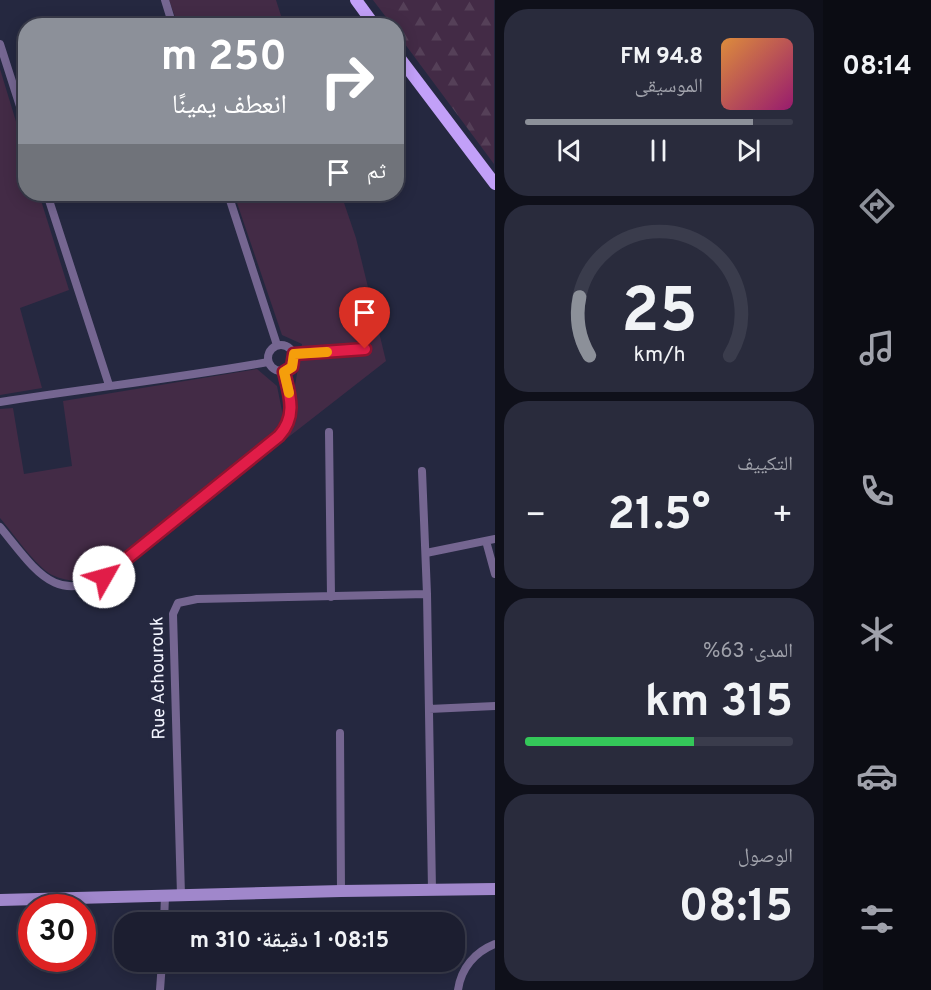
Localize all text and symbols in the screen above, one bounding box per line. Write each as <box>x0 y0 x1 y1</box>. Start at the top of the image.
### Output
text: 250 m <box>161 32 287 85</box>
icon: right <box>308 42 386 120</box>
text: 94.8 FM <box>620 44 703 71</box>
text: 08:14 <box>842 50 912 84</box>
text: الموسيقى <box>635 74 703 100</box>
text: انعطف يمينًا <box>172 89 287 123</box>
icon: previous <box>553 134 586 167</box>
icon: pause <box>642 134 675 167</box>
icon: next <box>732 134 765 167</box>
icon: arrive <box>322 156 355 189</box>
text: ثم <box>367 159 386 186</box>
icon: directions <box>856 185 898 227</box>
text: 25 <box>621 275 697 354</box>
pin <box>339 287 390 349</box>
icon: arrive <box>348 296 381 329</box>
icon: music <box>856 327 898 369</box>
text: km/h <box>633 342 685 369</box>
text: التكييف <box>737 452 793 478</box>
icon: phone <box>856 470 898 512</box>
text: 21.5° <box>608 488 710 545</box>
text: − <box>525 496 546 538</box>
text: + <box>772 496 793 538</box>
position arrow <box>72 545 136 609</box>
icon: climate <box>856 613 898 655</box>
street label: Rue Achourouk <box>146 616 172 740</box>
text: المدى · 63% <box>703 639 793 665</box>
text: 315 km <box>645 675 793 732</box>
icon: car <box>856 755 898 797</box>
text: الوصول <box>738 844 793 870</box>
text: 08:15 <box>679 880 793 937</box>
speed limit sign: 30 <box>18 894 96 972</box>
icon: filters <box>856 898 898 940</box>
text: 08:15 · 1 دقيقة · 310 m <box>190 928 389 955</box>

